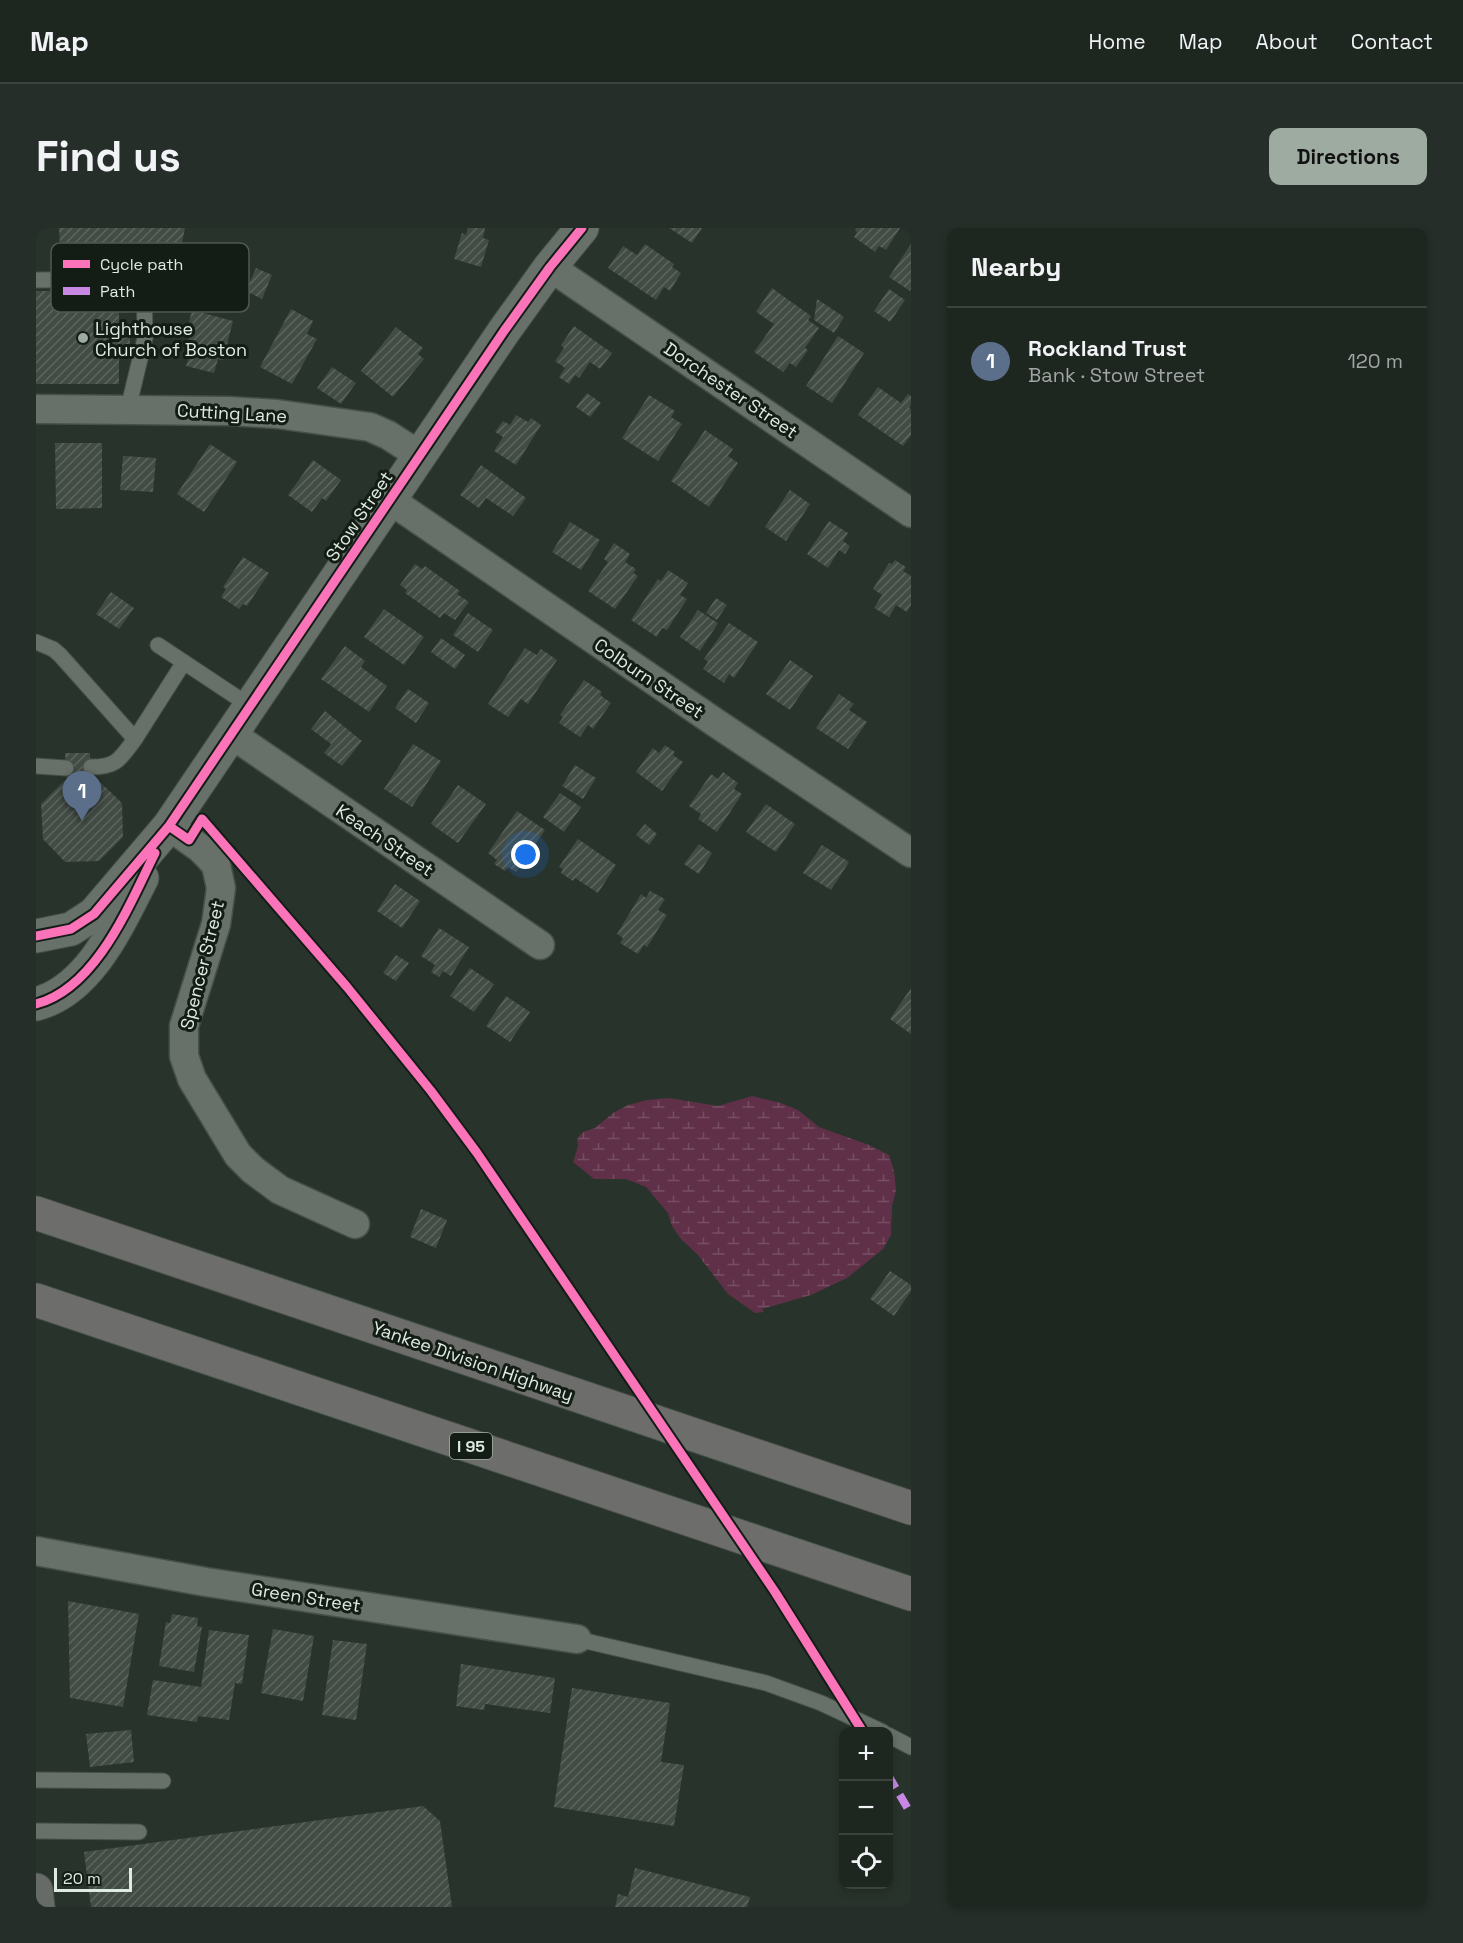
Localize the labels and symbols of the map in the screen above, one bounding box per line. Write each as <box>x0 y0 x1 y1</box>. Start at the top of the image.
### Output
legend <box>51 243 249 312</box>
text: Cycle path <box>100 254 183 275</box>
text: Path <box>100 281 135 302</box>
place label: Lighthouse Church of Boston <box>95 317 247 361</box>
marker: Lighthouse Church of Boston <box>76 331 90 345</box>
street label: Dorchester Street <box>660 337 802 443</box>
street label: Cutting Lane <box>176 399 288 427</box>
street label: Stow Street <box>320 466 398 566</box>
street label: Colburn Street <box>590 633 708 723</box>
pin: 1 <box>62 772 102 821</box>
street label: Keach Street <box>332 799 438 881</box>
your location <box>511 840 540 869</box>
street label: Spencer Street <box>175 898 229 1032</box>
street label: Yankee Division Highway <box>369 1316 577 1406</box>
road number: I 95 <box>450 1433 492 1459</box>
street label: Green Street <box>250 1577 362 1617</box>
scale bar <box>54 1865 132 1892</box>

